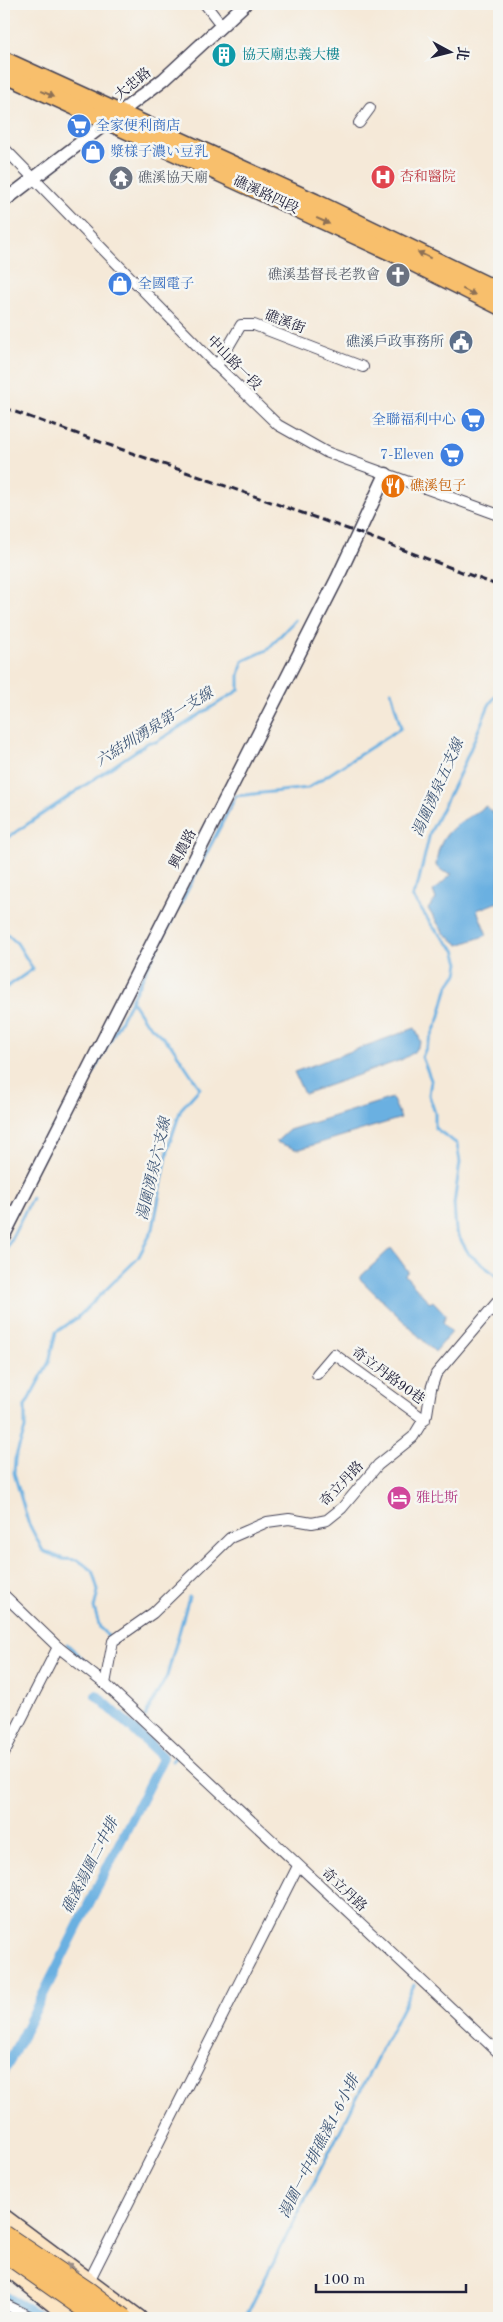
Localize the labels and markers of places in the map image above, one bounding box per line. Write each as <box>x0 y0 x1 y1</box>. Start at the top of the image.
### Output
building icon: 協天廟忠義大樓 <box>211 42 237 68</box>
place label: 協天廟忠義大樓 <box>242 47 340 62</box>
supermarket icon: 全家便利商店 <box>66 113 92 139</box>
place label: 全家便利商店 <box>96 118 180 133</box>
shop icon: 漿樣子濃い豆乳 <box>80 139 106 165</box>
place label: 漿樣子濃い豆乳 <box>110 144 208 159</box>
hospital icon: 杏和醫院 <box>370 164 396 190</box>
temple icon: 礁溪協天廟 <box>108 165 134 191</box>
place label: 杏和醫院 <box>400 169 456 184</box>
place label: 礁溪協天廟 <box>138 170 208 185</box>
church icon: 礁溪基督長老教會 <box>385 262 411 288</box>
place label: 礁溪基督長老教會 <box>268 267 380 282</box>
shop icon: 全國電子 <box>107 271 133 297</box>
place label: 全國電子 <box>138 276 194 291</box>
public building icon: 礁溪戶政事務所 <box>448 329 474 355</box>
place label: 礁溪戶政事務所 <box>346 334 444 349</box>
supermarket icon: 全聯福利中心 <box>460 407 486 433</box>
place label: 全聯福利中心 <box>372 412 456 427</box>
supermarket icon: 7-Eleven <box>439 442 465 468</box>
place label: 7-Eleven <box>380 448 434 462</box>
restaurant icon: 礁溪包子 <box>380 473 406 499</box>
place label: 礁溪包子 <box>410 478 466 493</box>
hotel icon: 雅比斯 <box>386 1485 412 1511</box>
place label: 雅比斯 <box>416 1490 458 1505</box>

